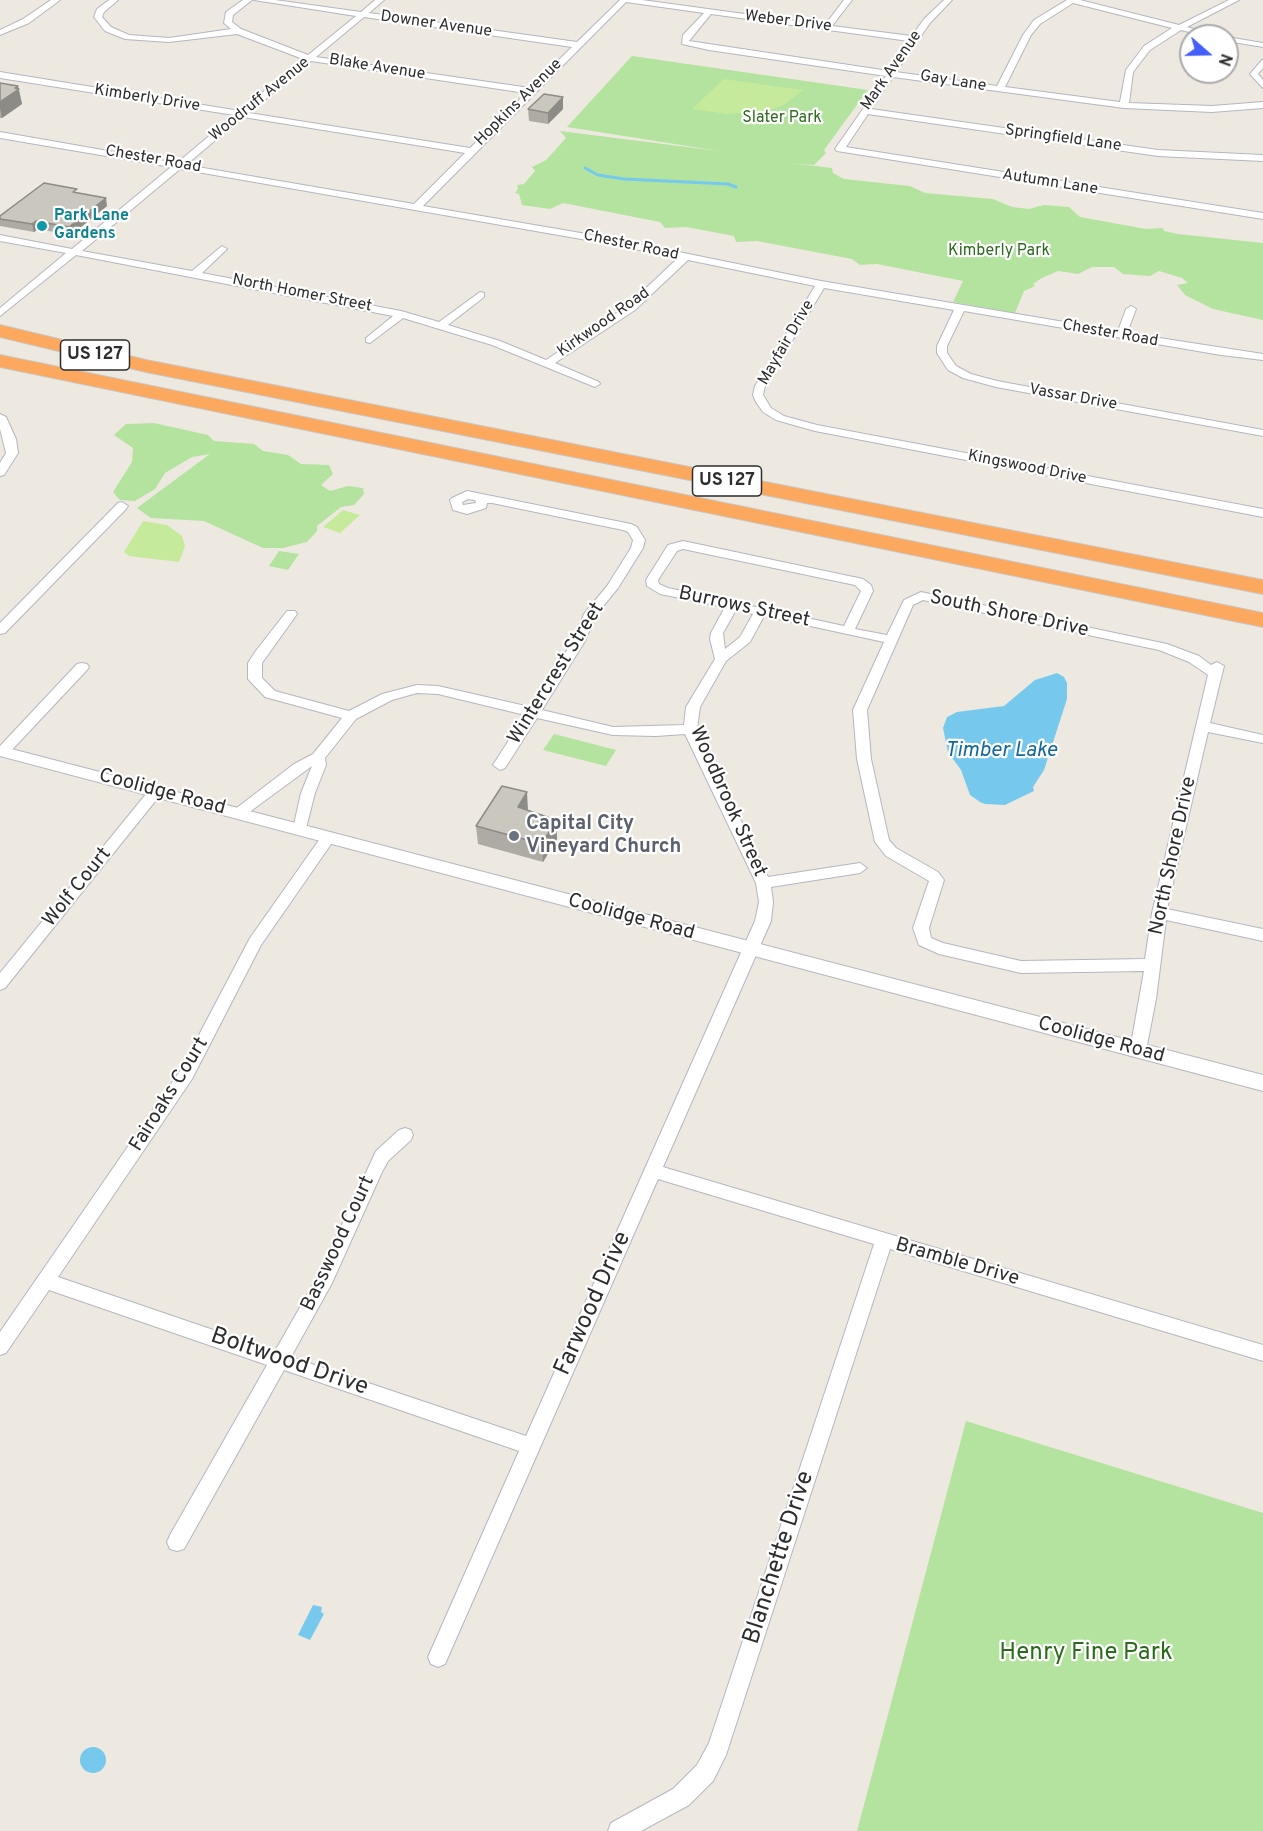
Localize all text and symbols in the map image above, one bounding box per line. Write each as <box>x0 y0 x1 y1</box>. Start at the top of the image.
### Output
street label: Weber Drive <box>743 7 833 37</box>
street label: Downer Avenue <box>379 8 493 42</box>
north arrow <box>1179 24 1239 84</box>
street label: Mark Avenue <box>857 27 927 115</box>
street label: Blake Avenue <box>328 51 426 85</box>
text: N <box>1213 51 1235 68</box>
street label: Woodruff Avenue <box>206 54 314 146</box>
street label: Hopkins Avenue <box>471 55 567 151</box>
street label: Gay Lane <box>918 67 988 97</box>
street label: Kimberly Drive <box>93 81 201 117</box>
park label: Slater Park <box>742 109 822 129</box>
street label: Springfield Lane <box>1004 121 1122 157</box>
street label: Chester Road <box>104 142 202 178</box>
street label: Autumn Lane <box>1001 166 1099 200</box>
place label: Park Lane Gardens <box>54 207 129 245</box>
marker: Park Lane Gardens <box>35 219 49 233</box>
street label: Chester Road <box>582 227 680 265</box>
park label: Kimberly Park <box>948 242 1050 262</box>
street label: North Homer Street <box>231 271 373 317</box>
street label: Kirkwood Road <box>554 284 654 362</box>
street label: Mayfair Drive <box>755 297 819 389</box>
street label: Chester Road <box>1061 316 1159 352</box>
road number: US 127 <box>60 340 130 370</box>
street label: Vassar Drive <box>1027 381 1119 415</box>
street label: Kingswood Drive <box>966 447 1088 489</box>
road number: US 127 <box>692 466 762 496</box>
street label: Burrows Street <box>676 582 812 634</box>
street label: South Shore Drive <box>927 586 1091 644</box>
street label: Wintercrest Street <box>504 599 610 749</box>
street label: Woodbrook Street <box>683 723 771 881</box>
water label: Timber Lake <box>945 739 1057 765</box>
street label: Coolidge Road <box>96 765 228 821</box>
street label: North Shore Drive <box>1146 775 1202 937</box>
place label: Capital City Vineyard Church <box>526 813 681 860</box>
marker: Capital City Vineyard Church <box>507 829 521 843</box>
street label: Wolf Court <box>39 843 117 933</box>
street label: Coolidge Road <box>565 890 697 946</box>
street label: Coolidge Road <box>1035 1013 1167 1069</box>
street label: Fairoaks Court <box>125 1034 215 1156</box>
street label: Basswood Court <box>297 1172 381 1316</box>
street label: Farwood Drive <box>549 1228 639 1380</box>
street label: Bramble Drive <box>892 1234 1022 1292</box>
street label: Boltwood Drive <box>206 1323 372 1403</box>
street label: Blanchette Drive <box>738 1468 822 1648</box>
park label: Henry Fine Park <box>999 1640 1173 1668</box>

